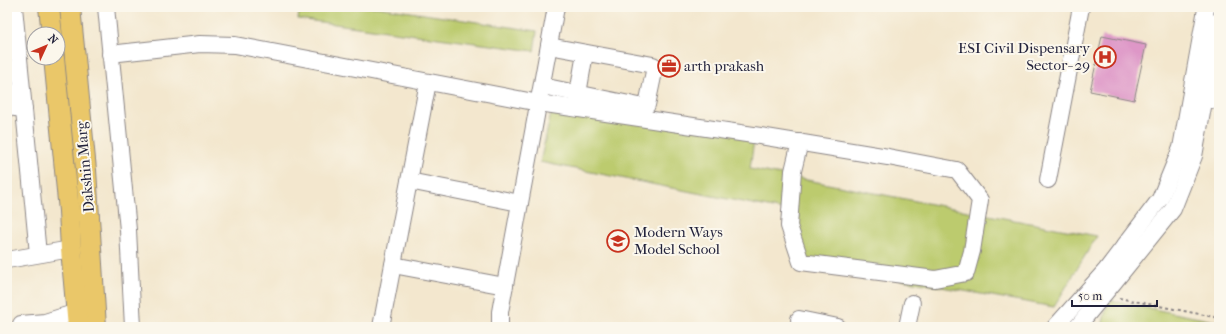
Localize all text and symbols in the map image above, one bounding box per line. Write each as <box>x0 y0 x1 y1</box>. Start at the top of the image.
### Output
north arrow <box>26 26 66 66</box>
text: N <box>45 32 61 47</box>
place label: ESI Civil Dispensary Sector- 29 <box>958 39 1091 74</box>
hospital icon: ESI Civil Dispensary Sector- 29 <box>1092 44 1118 70</box>
office icon: arth prakash <box>656 53 682 79</box>
place label: arth prakash <box>684 57 765 75</box>
street label: Dakshin Marg <box>72 120 98 213</box>
place label: Modern Ways Model School <box>634 223 723 258</box>
school or university icon: Modern Ways Model School <box>605 228 631 254</box>
scale bar <box>1072 282 1157 308</box>
text: 50 m <box>1078 289 1102 303</box>

